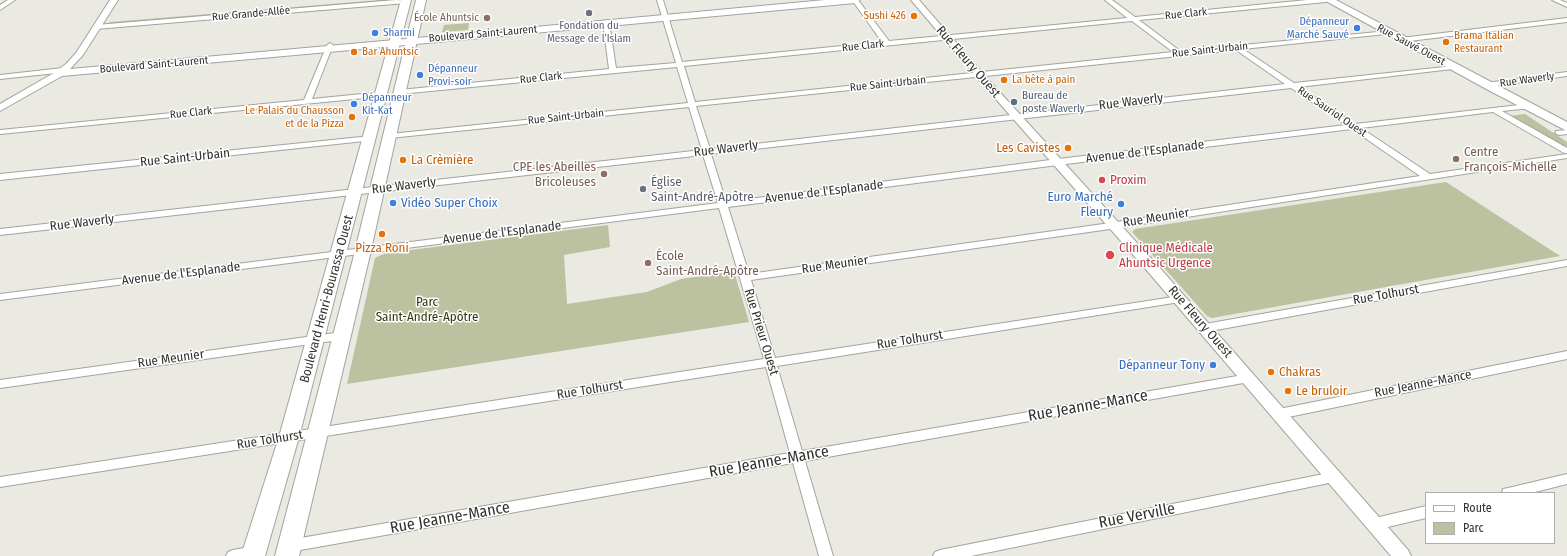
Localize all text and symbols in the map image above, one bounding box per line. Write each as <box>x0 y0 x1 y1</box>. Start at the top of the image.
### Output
street label: Rue Grande-Allée <box>211 4 291 24</box>
street label: Rue Clark <box>1164 5 1208 23</box>
marker: Fondation du Message de l’Islam <box>584 8 594 18</box>
place label: Sushi 426 <box>863 9 906 23</box>
place label: École Ahuntsic <box>414 11 479 25</box>
marker: Sushi 426 <box>909 11 919 21</box>
marker: École Ahuntsic <box>482 13 492 23</box>
place label: Dépanneur Marché Sauvé <box>1287 15 1349 41</box>
place label: Fondation du Message de l’Islam <box>547 19 631 45</box>
street label: Rue Sauvé Ouest <box>1375 21 1447 69</box>
street label: Boulevard Saint-Laurent <box>428 23 538 45</box>
street label: Rue Fleury Ouest <box>933 23 1003 101</box>
marker: Dépanneur Marché Sauvé <box>1352 23 1362 33</box>
place label: Sharmi <box>383 26 415 40</box>
marker: Sharmi <box>370 28 380 38</box>
place label: Brama Italian Restaurant <box>1454 29 1514 55</box>
street label: Rue Clark <box>841 37 885 55</box>
marker: Brama Italian Restaurant <box>1441 37 1451 47</box>
street label: Rue Saint-Urbain <box>1171 39 1249 61</box>
place label: Bar Ahuntsic <box>362 45 419 59</box>
marker: Bar Ahuntsic <box>349 47 359 57</box>
street label: Boulevard Saint-Laurent <box>99 54 209 76</box>
place label: Dépanneur Provi-soir <box>428 62 478 88</box>
street label: Rue Clark <box>519 69 563 87</box>
marker: Dépanneur Provi-soir <box>415 70 425 80</box>
street label: Rue Waverly <box>1499 70 1555 90</box>
street label: Rue Saint-Urbain <box>849 73 927 95</box>
place label: La bête à pain <box>1012 73 1075 87</box>
marker: La bête à pain <box>999 75 1009 85</box>
street label: Rue Sauriol Ouest <box>1295 84 1369 140</box>
place label: Bureau de poste Waverly <box>1022 89 1085 115</box>
street label: Rue Waverly <box>1098 90 1164 114</box>
place label: Dépanneur Kit-Kat <box>362 91 412 117</box>
marker: Bureau de poste Waverly <box>1009 97 1019 107</box>
marker: Dépanneur Kit-Kat <box>349 99 359 109</box>
street label: Rue Clark <box>169 104 213 122</box>
place label: Le Palais du Chausson et de la Pizza <box>245 104 344 130</box>
street label: Rue Saint-Urbain <box>527 106 605 128</box>
marker: Le Palais du Chausson et de la Pizza <box>347 112 357 122</box>
street label: Rue Waverly <box>693 137 759 161</box>
street label: Avenue de l'Esplanade <box>1085 137 1205 167</box>
place label: Les Cavistes <box>996 140 1060 156</box>
marker: Les Cavistes <box>1063 143 1073 153</box>
place label: Centre François-Michelle <box>1464 144 1557 175</box>
street label: Rue Saint-Urbain <box>139 146 231 170</box>
place label: La Crèmière <box>411 152 473 168</box>
marker: Centre François-Michelle <box>1451 154 1461 164</box>
marker: La Crèmière <box>398 155 408 165</box>
place label: CPE les Abeilles Bricoleuses <box>513 159 596 190</box>
marker: CPE les Abeilles Bricoleuses <box>599 169 609 179</box>
place label: Proxim <box>1110 172 1146 188</box>
street label: Rue Waverly <box>371 174 437 198</box>
place label: Église Saint-André-Apôtre <box>651 174 754 205</box>
marker: Proxim <box>1097 175 1107 185</box>
street label: Avenue de l'Esplanade <box>764 177 884 207</box>
marker: Église Saint-André-Apôtre <box>638 184 648 194</box>
place label: Euro Marché Fleury <box>1048 189 1113 220</box>
place label: Vidéo Super Choix <box>401 195 497 211</box>
marker: Vidéo Super Choix <box>388 198 398 208</box>
marker: Euro Marché Fleury <box>1116 199 1126 209</box>
street label: Rue Meunier <box>1122 205 1190 231</box>
street label: Rue Waverly <box>49 211 115 235</box>
street label: Boulevard Henri-Bourassa Ouest <box>297 213 357 385</box>
street label: Avenue de l'Esplanade <box>442 218 562 248</box>
marker: Pizza Roni <box>377 229 387 239</box>
place label: Pizza Roni <box>355 240 409 256</box>
place label: Clinique Médicale Ahuntsic Urgence <box>1119 240 1213 271</box>
place label: École Saint-André-Apôtre <box>656 248 759 279</box>
marker: Clinique Médicale Ahuntsic Urgence <box>1104 249 1116 261</box>
street label: Rue Meunier <box>801 253 869 277</box>
marker: École Saint-André-Apôtre <box>643 258 653 268</box>
street label: Avenue de l'Esplanade <box>121 259 241 289</box>
street label: Rue Tolhurst <box>1352 282 1420 308</box>
street label: Rue Fleury Ouest <box>1165 283 1235 361</box>
street label: Rue Prieur Ouest <box>740 287 782 377</box>
park label: Parc Saint-André-Apôtre <box>376 294 478 325</box>
street label: Rue Tolhurst <box>876 327 944 353</box>
street label: Rue Meunier <box>137 347 205 371</box>
place label: Dépanneur Tony <box>1119 357 1205 373</box>
marker: Dépanneur Tony <box>1208 360 1218 370</box>
place label: Chakras <box>1279 364 1321 380</box>
marker: Chakras <box>1266 367 1276 377</box>
street label: Rue Jeanne-Mance <box>1373 367 1473 401</box>
street label: Rue Tolhurst <box>556 377 624 403</box>
place label: Le bruloir <box>1296 383 1347 399</box>
street label: Rue Jeanne-Mance <box>1027 386 1149 426</box>
marker: Le bruloir <box>1283 386 1293 396</box>
street label: Rue Tolhurst <box>236 427 304 453</box>
street label: Rue Jeanne-Mance <box>708 442 830 482</box>
legend <box>1425 492 1555 544</box>
street label: Rue Jeanne-Mance <box>389 498 511 538</box>
street label: Rue Verville <box>1097 499 1177 533</box>
text: Route <box>1463 501 1492 515</box>
text: Parc <box>1463 521 1484 535</box>

